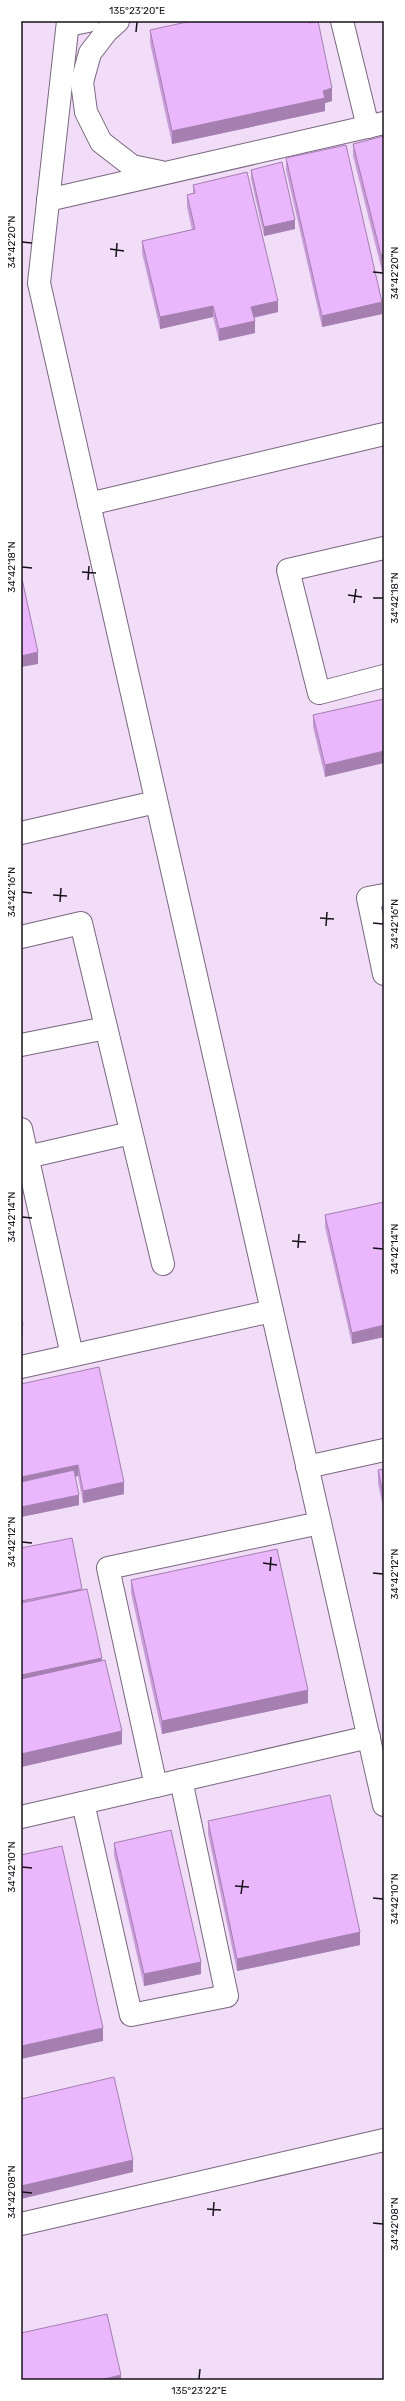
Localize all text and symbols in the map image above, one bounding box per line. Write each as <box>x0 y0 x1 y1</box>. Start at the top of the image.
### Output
text: 135°23'20"E <box>109 5 165 17</box>
text: 34°42'20"N <box>6 216 18 268</box>
text: 34°42'20"N <box>389 247 401 299</box>
text: 34°42'18"N <box>6 541 18 593</box>
text: 34°42'18"N <box>389 572 401 624</box>
text: 34°42'16"N <box>6 867 18 917</box>
text: 34°42'16"N <box>389 899 401 949</box>
text: 34°42'14"N <box>6 1192 18 1242</box>
text: 34°42'14"N <box>389 1224 401 1274</box>
text: 34°42'12"N <box>6 1517 18 1567</box>
text: 34°42'12"N <box>389 1549 401 1599</box>
text: 34°42'10"N <box>6 1841 18 1893</box>
text: 34°42'10"N <box>389 1873 401 1925</box>
text: 34°42'08"N <box>6 2165 18 2219</box>
text: 34°42'08"N <box>389 2197 401 2251</box>
text: 135°23'22"E <box>171 2385 227 2397</box>

